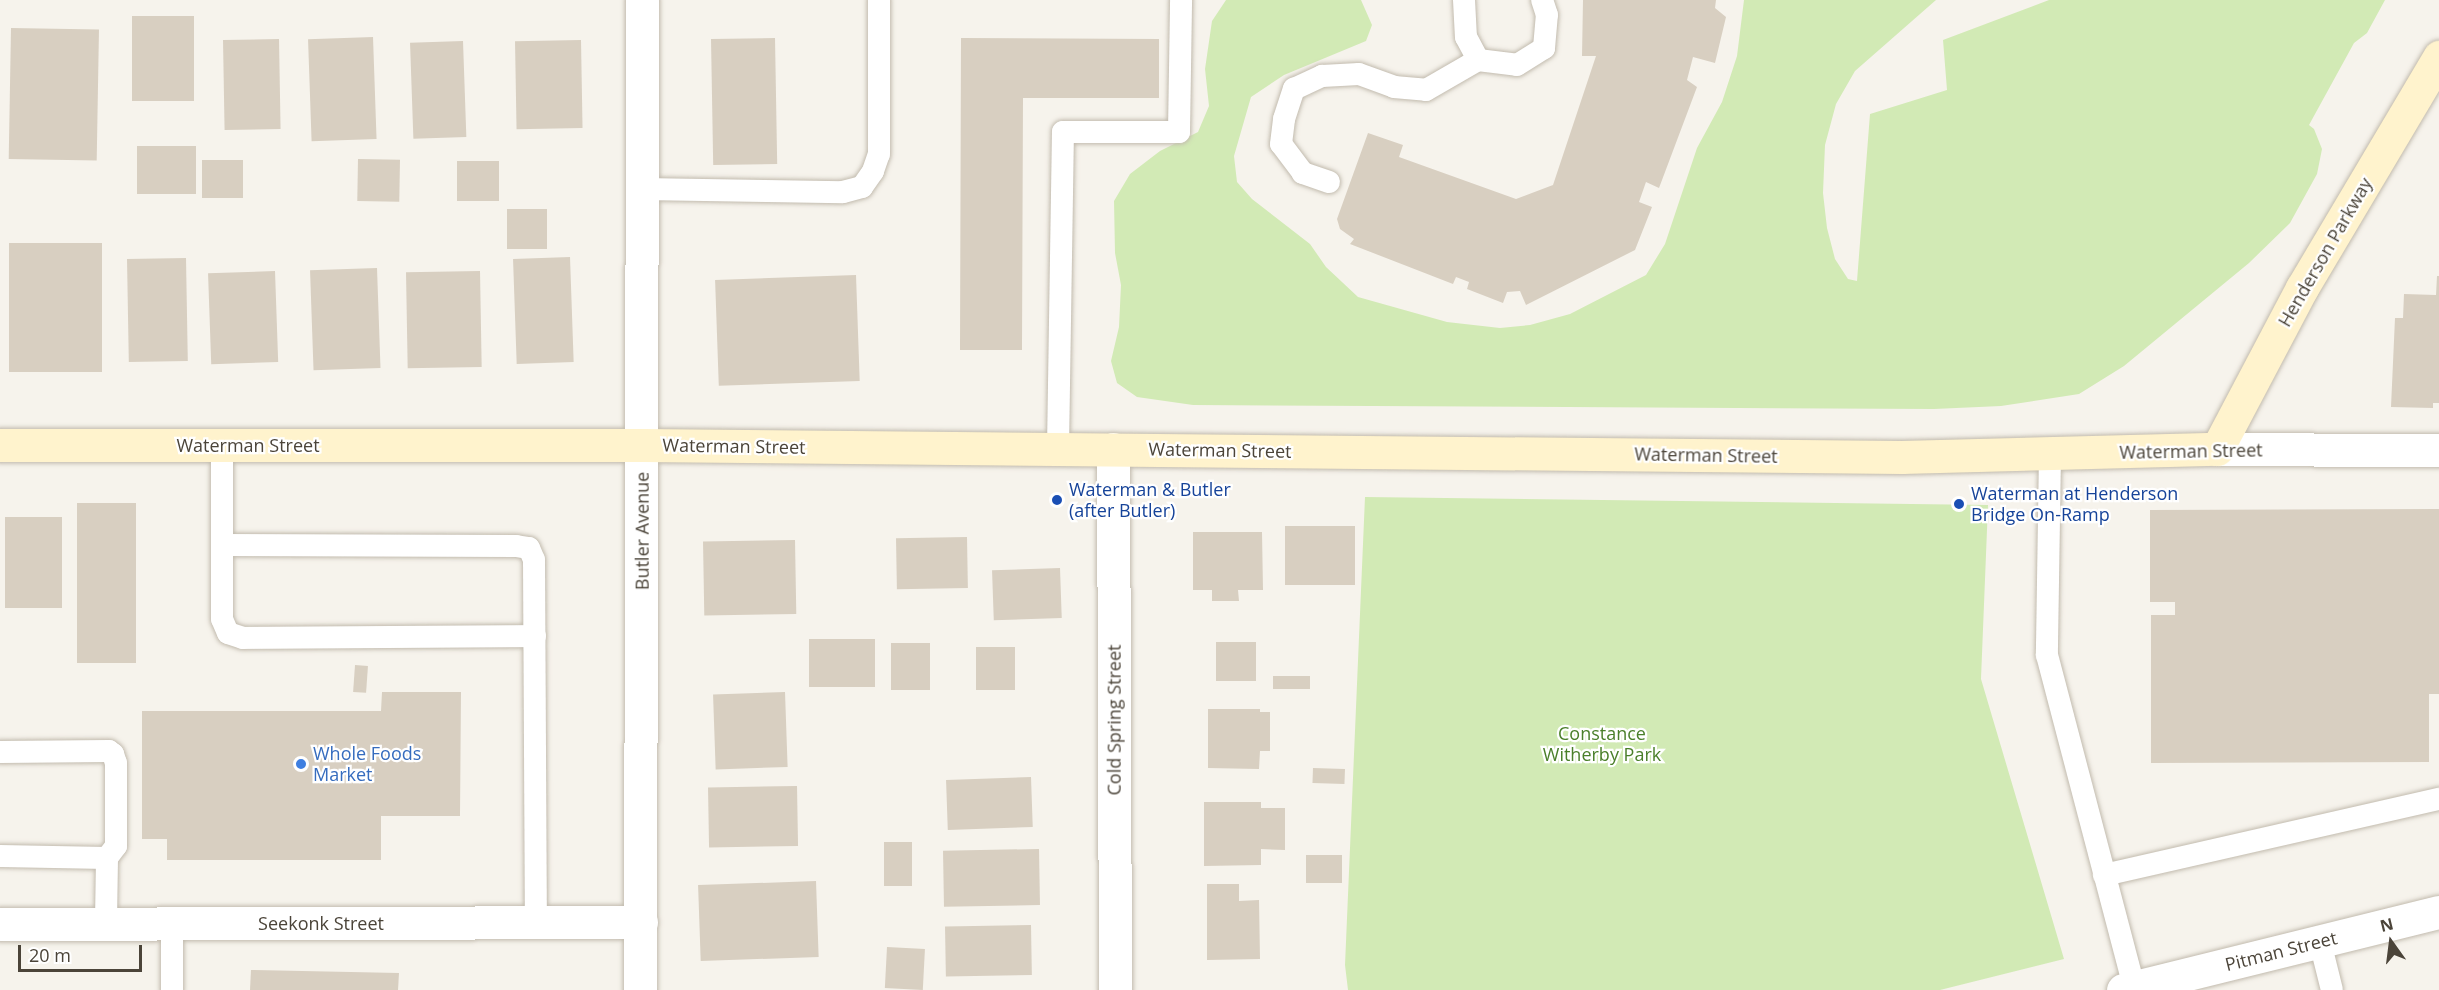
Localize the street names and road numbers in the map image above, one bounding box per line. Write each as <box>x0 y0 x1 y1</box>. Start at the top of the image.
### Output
street label: Henderson Parkway <box>2273 174 2377 330</box>
street label: Waterman Street <box>176 434 320 456</box>
street label: Waterman Street <box>662 434 806 458</box>
street label: Waterman Street <box>1148 438 1292 462</box>
street label: Waterman Street <box>2119 439 2263 463</box>
street label: Waterman Street <box>1634 443 1778 467</box>
street label: Butler Avenue <box>631 472 653 590</box>
street label: Cold Spring Street <box>1103 645 1125 795</box>
street label: Seekonk Street <box>258 912 384 934</box>
street label: Pitman Street <box>2223 927 2339 975</box>

